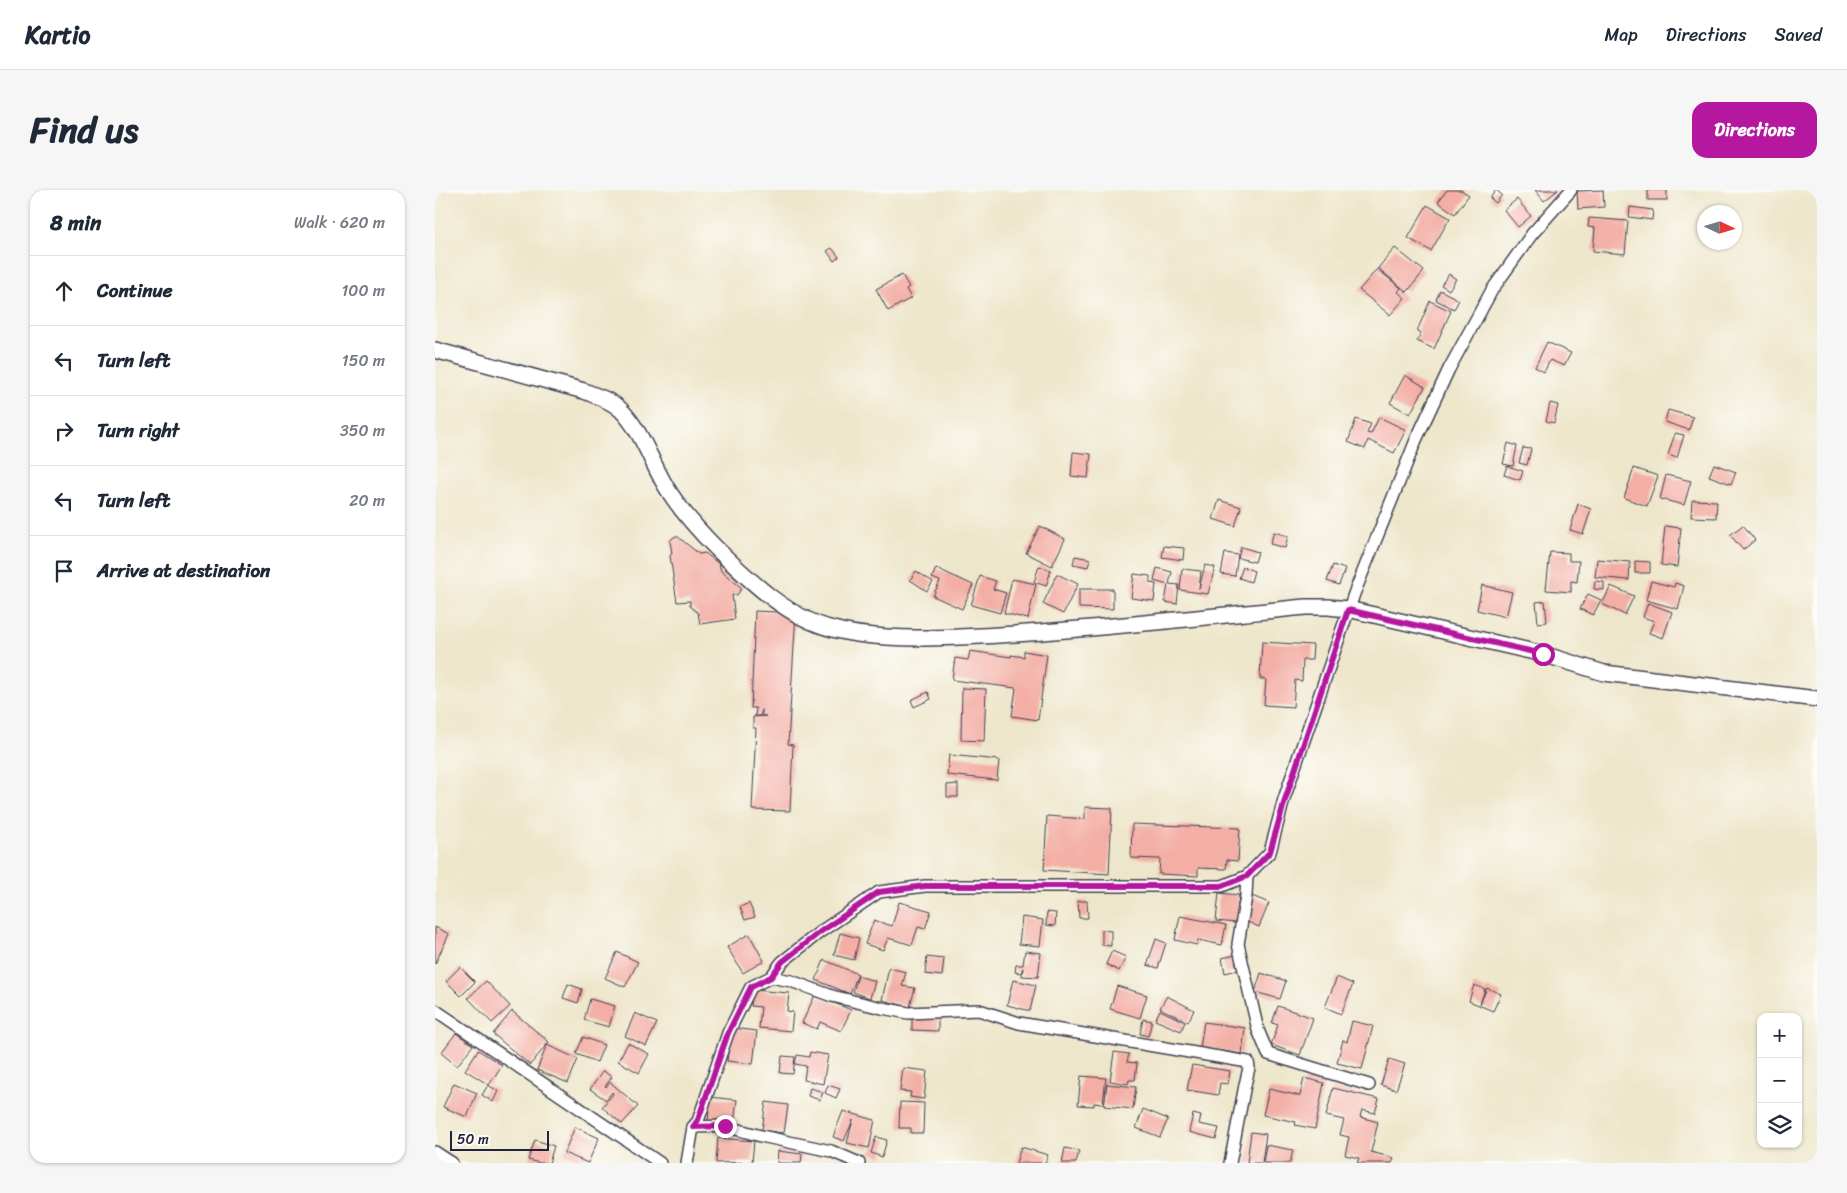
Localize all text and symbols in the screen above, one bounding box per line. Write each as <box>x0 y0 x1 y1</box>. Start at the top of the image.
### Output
text: Kartio <box>25 14 90 56</box>
text: Map <box>1605 19 1638 51</box>
text: Directions <box>1666 19 1747 51</box>
text: Saved <box>1775 19 1822 51</box>
text: Find us <box>30 99 138 161</box>
button: Directions <box>1692 102 1817 158</box>
text: 8 min <box>50 204 101 242</box>
north arrow <box>1697 205 1742 250</box>
text: Walk · 620 m <box>294 208 385 237</box>
text: Continue <box>97 274 173 307</box>
text: 100 m <box>341 276 385 305</box>
icon: ahead <box>50 277 78 305</box>
text: Turn left <box>97 344 170 377</box>
text: 150 m <box>342 346 385 375</box>
icon: left <box>50 347 78 375</box>
text: Turn right <box>97 414 179 447</box>
text: 350 m <box>340 416 385 445</box>
icon: right <box>50 417 78 445</box>
text: Turn left <box>97 484 170 517</box>
text: 20 m <box>349 486 385 515</box>
icon: left <box>50 487 78 515</box>
text: Arrive at destination <box>97 554 270 587</box>
icon: arrive <box>50 557 78 585</box>
route start <box>1532 643 1555 666</box>
map controls <box>1757 1013 1802 1148</box>
button: + <box>1757 1013 1802 1058</box>
button: − <box>1757 1058 1802 1103</box>
button: layers <box>1757 1103 1802 1148</box>
route end <box>714 1115 737 1138</box>
text: 50 m <box>457 1127 489 1152</box>
scale bar <box>450 1128 549 1151</box>

